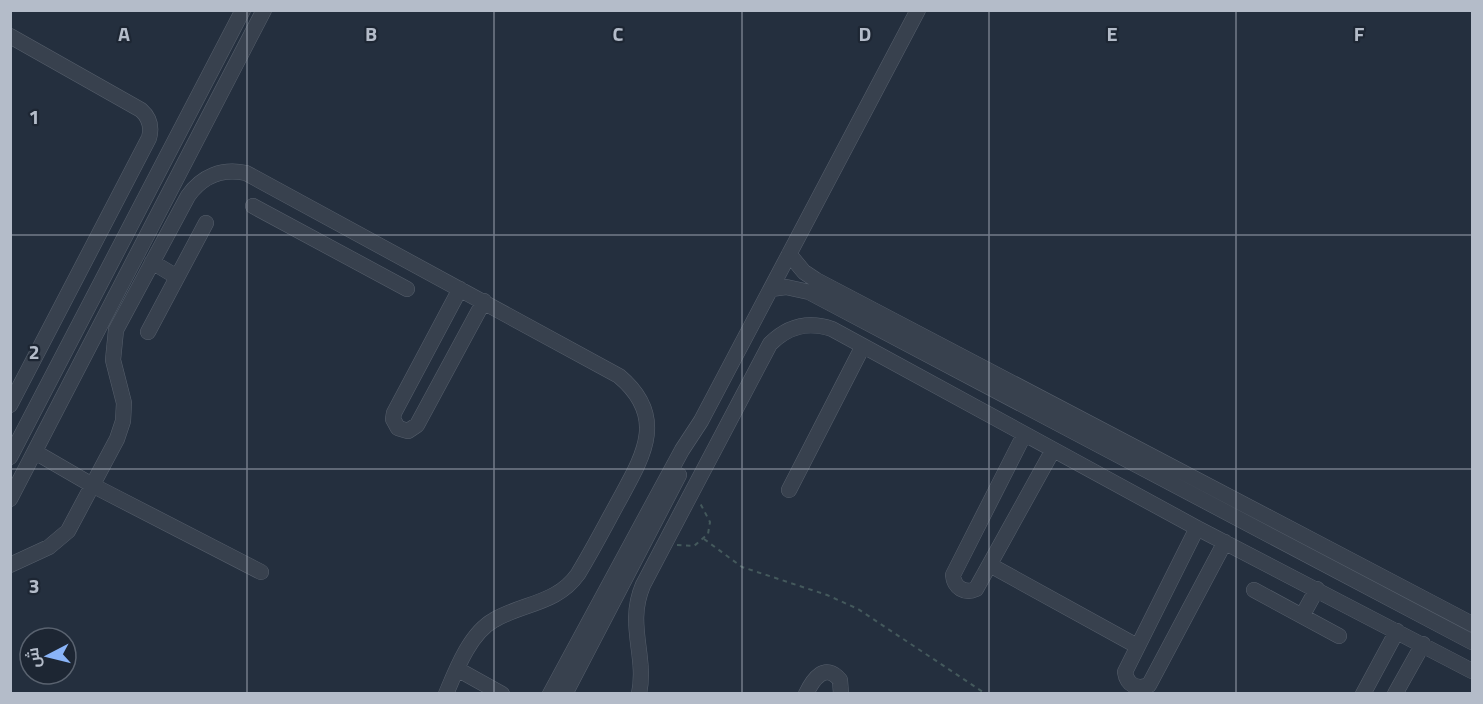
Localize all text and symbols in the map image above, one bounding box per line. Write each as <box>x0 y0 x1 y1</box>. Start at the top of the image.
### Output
text: A <box>118 18 130 49</box>
text: B <box>365 18 377 49</box>
text: C <box>613 18 624 49</box>
text: D <box>859 18 871 49</box>
text: E <box>1106 18 1118 49</box>
text: F <box>1354 18 1365 49</box>
text: 1 <box>28 101 40 132</box>
text: 2 <box>28 336 40 367</box>
text: 3 <box>28 570 40 601</box>
north arrow <box>18 626 78 686</box>
text: ش <box>20 646 46 669</box>

